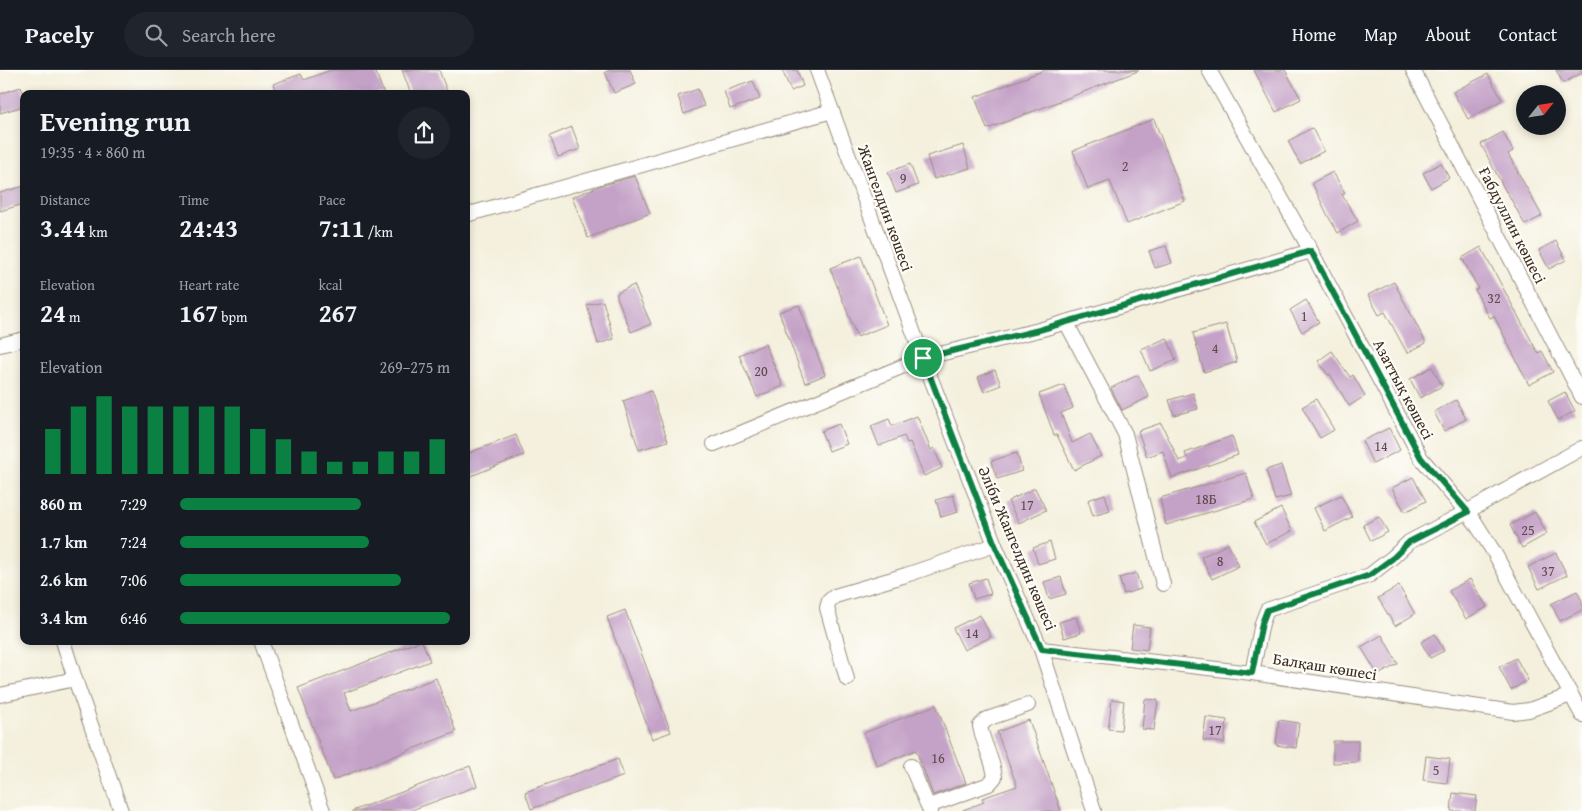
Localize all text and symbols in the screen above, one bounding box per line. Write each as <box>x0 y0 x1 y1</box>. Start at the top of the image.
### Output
search box <box>124 12 474 57</box>
text: Pacely <box>25 17 94 52</box>
icon: search <box>142 21 170 49</box>
text: Search here <box>182 21 276 49</box>
text: Home <box>1292 21 1336 48</box>
text: Map <box>1364 21 1397 48</box>
text: About <box>1425 21 1471 48</box>
text: Contact <box>1499 21 1557 48</box>
north arrow <box>1516 85 1566 135</box>
map controls <box>1516 85 1566 135</box>
text: Evening run <box>40 100 191 141</box>
button: share <box>398 107 450 159</box>
text: 19:35 · 4 × 860 m <box>40 140 145 164</box>
street label: Жангелдин көшесі <box>852 140 920 275</box>
house number: 2 <box>1122 156 1128 176</box>
street label: Ғабдуллин көшесі <box>1473 162 1553 288</box>
house number: 9 <box>900 168 907 188</box>
text: Distance <box>40 190 90 210</box>
text: Time <box>179 190 209 210</box>
text: Pace <box>319 190 346 210</box>
text: 3.44 <box>40 210 86 246</box>
text: 24:43 <box>179 210 238 246</box>
text: 7:11 <box>319 210 365 246</box>
text: km <box>86 222 108 242</box>
text: /km <box>365 222 393 242</box>
text: Elevation <box>40 275 95 295</box>
text: Heart rate <box>179 275 239 295</box>
text: kcal <box>319 275 343 295</box>
house number: 32 <box>1487 288 1501 308</box>
text: 24 <box>40 295 66 331</box>
text: 167 <box>179 295 218 331</box>
text: 267 <box>319 295 358 331</box>
house number: 1 <box>1301 306 1307 326</box>
text: m <box>66 307 80 327</box>
text: bpm <box>218 307 248 327</box>
street label: Азаттық көшесі <box>1367 334 1441 444</box>
pin <box>902 337 944 379</box>
house number: 4 <box>1212 338 1219 358</box>
icon: arrive <box>909 344 937 372</box>
text: Elevation <box>40 355 103 379</box>
text: 269–275 m <box>380 355 450 379</box>
house number: 20 <box>754 361 768 381</box>
house number: 14 <box>1374 436 1388 456</box>
street label: Әліби Жангелдин көшесі <box>972 462 1064 634</box>
house number: 18Б <box>1195 489 1217 509</box>
text: 860 m <box>40 492 82 516</box>
text: 7:29 <box>120 492 147 516</box>
house number: 17 <box>1020 495 1034 515</box>
house number: 25 <box>1521 520 1535 540</box>
text: 1.7 km <box>40 530 87 554</box>
text: 7:24 <box>120 530 147 554</box>
house number: 8 <box>1217 551 1224 571</box>
house number: 37 <box>1541 561 1555 581</box>
text: 2.6 km <box>40 568 87 592</box>
text: 7:06 <box>120 568 147 592</box>
text: 3.4 km <box>40 606 87 630</box>
text: 6:46 <box>120 606 147 630</box>
house number: 14 <box>965 623 979 643</box>
street label: Балқаш көшесі <box>1271 646 1379 686</box>
house number: 17 <box>1208 720 1222 740</box>
house number: 16 <box>931 748 945 768</box>
house number: 5 <box>1433 760 1439 780</box>

